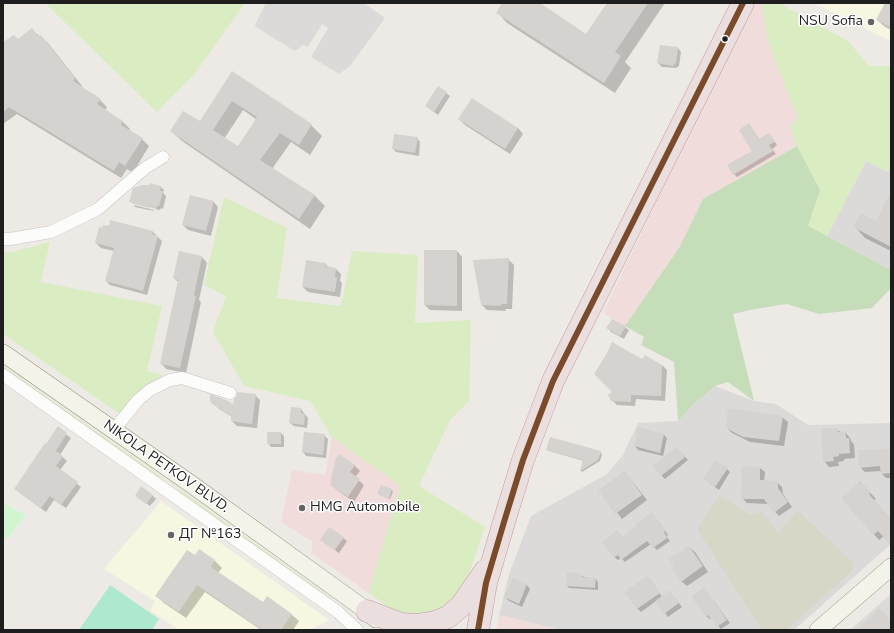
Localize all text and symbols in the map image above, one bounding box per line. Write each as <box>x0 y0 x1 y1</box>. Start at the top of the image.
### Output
place label: NSU Sofia <box>799 14 863 30</box>
marker: NSU Sofia <box>866 17 876 27</box>
unlabelled marker <box>720 34 730 44</box>
street label: NIKOLA PETKOV BLVD. <box>100 417 232 517</box>
place label: HMG Automobile <box>310 500 420 516</box>
marker: HMG Automobile <box>297 503 307 513</box>
place label: ДГ №163 <box>179 527 241 543</box>
marker: ДГ №163 <box>166 530 176 540</box>

